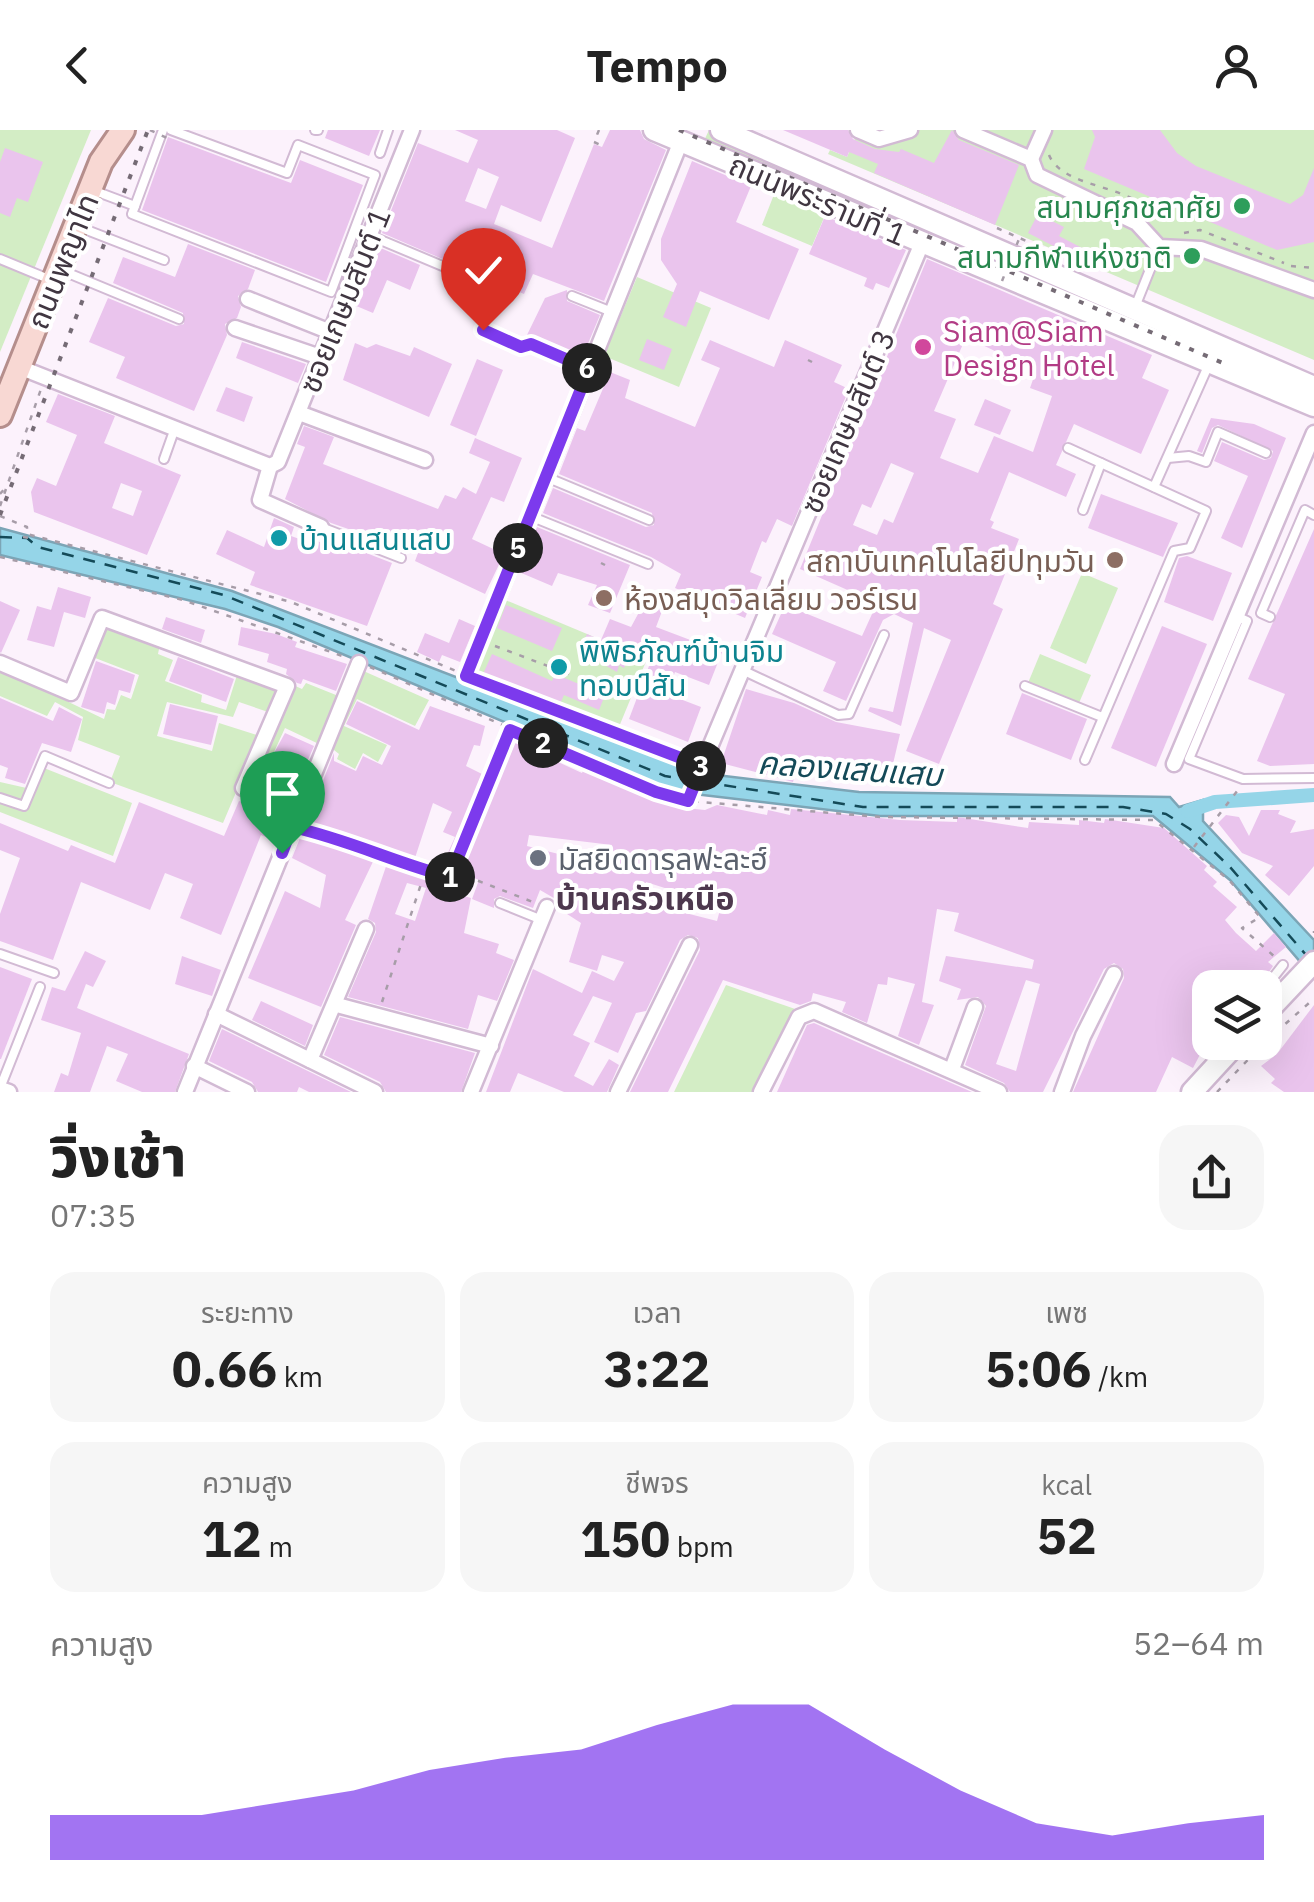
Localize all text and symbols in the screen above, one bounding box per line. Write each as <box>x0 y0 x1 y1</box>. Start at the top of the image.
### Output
text: Tempo <box>586 36 728 94</box>
icon: back <box>50 38 105 93</box>
icon: person <box>1209 38 1264 93</box>
street label: ถนนพระรามที่ 1 <box>723 144 913 254</box>
place label: สนามศุภชลาศัย <box>1036 187 1222 226</box>
street label: ถนนพญาไท <box>17 188 107 334</box>
marker: สนามศุภชลาศัย <box>1231 195 1253 217</box>
street label: ซอยเกษมสันต์ 1 <box>289 202 399 398</box>
pin <box>441 228 526 331</box>
place label: สนามกีฬาแห่งชาติ <box>957 237 1172 276</box>
icon: check <box>456 243 511 298</box>
marker: สนามกีฬาแห่งชาติ <box>1181 245 1203 267</box>
place label: Siam@Siam Design Hotel <box>943 311 1115 384</box>
street label: ซอยเกษมสันต์ 3 <box>791 323 903 519</box>
marker: Siam@Siam Design Hotel <box>912 336 934 358</box>
pin: 6 <box>562 343 612 393</box>
text: 6 <box>579 349 595 386</box>
place label: บ้านแสนแสบ <box>299 519 452 558</box>
pin: 5 <box>493 523 543 573</box>
marker: บ้านแสนแสบ <box>268 527 290 549</box>
text: 5 <box>510 529 526 566</box>
place label: สถาบันเทคโนโลยีปทุมวัน <box>806 541 1095 580</box>
marker: สถาบันเทคโนโลยีปทุมวัน <box>1104 549 1126 571</box>
place label: ห้องสมุดวิลเลี่ยม วอร์เรน <box>624 579 918 618</box>
marker: ห้องสมุดวิลเลี่ยม วอร์เรน <box>593 587 615 609</box>
place label: พิพิธภัณฑ์บ้านจิม ทอมป์สัน <box>579 631 784 704</box>
marker: พิพิธภัณฑ์บ้านจิม ทอมป์สัน <box>548 656 570 678</box>
pin: 2 <box>518 718 568 768</box>
text: 2 <box>535 724 551 761</box>
pin: 3 <box>676 741 726 791</box>
water label: คลองแสนแสบ <box>756 741 946 796</box>
text: 3 <box>693 747 709 784</box>
pin <box>240 751 325 854</box>
icon: arrive <box>255 766 310 821</box>
place label: มัสยิดดารุลฟะละฮ์ <box>558 839 767 878</box>
marker: มัสยิดดารุลฟะละฮ์ <box>527 847 549 869</box>
pin: 1 <box>425 852 475 902</box>
text: 1 <box>442 858 458 895</box>
district label: บ้านครัวเหนือ <box>555 877 735 919</box>
map controls <box>1192 970 1282 1060</box>
button: layers <box>1192 970 1282 1060</box>
text: วิ่งเช้า <box>50 1121 186 1192</box>
button: share <box>1159 1125 1264 1230</box>
text: 07:35 <box>50 1194 136 1236</box>
text: ระยะทาง <box>201 1294 294 1331</box>
text: เวลา <box>632 1294 682 1331</box>
text: เพซ <box>1045 1294 1088 1331</box>
text: 0.66 <box>172 1336 277 1401</box>
text: 3:22 <box>604 1336 710 1401</box>
text: 5:06 <box>985 1336 1092 1401</box>
text: km <box>277 1358 323 1395</box>
text: /km <box>1092 1358 1148 1395</box>
text: ความสูง <box>202 1464 293 1501</box>
text: ชีพจร <box>625 1464 689 1501</box>
text: kcal <box>1041 1466 1092 1503</box>
text: 52 <box>1037 1503 1097 1568</box>
text: 12 <box>202 1506 262 1571</box>
text: 150 <box>580 1506 670 1571</box>
text: m <box>262 1528 293 1565</box>
text: bpm <box>670 1528 734 1565</box>
text: 52–64 m <box>1133 1622 1264 1664</box>
text: ความสูง <box>50 1623 154 1665</box>

